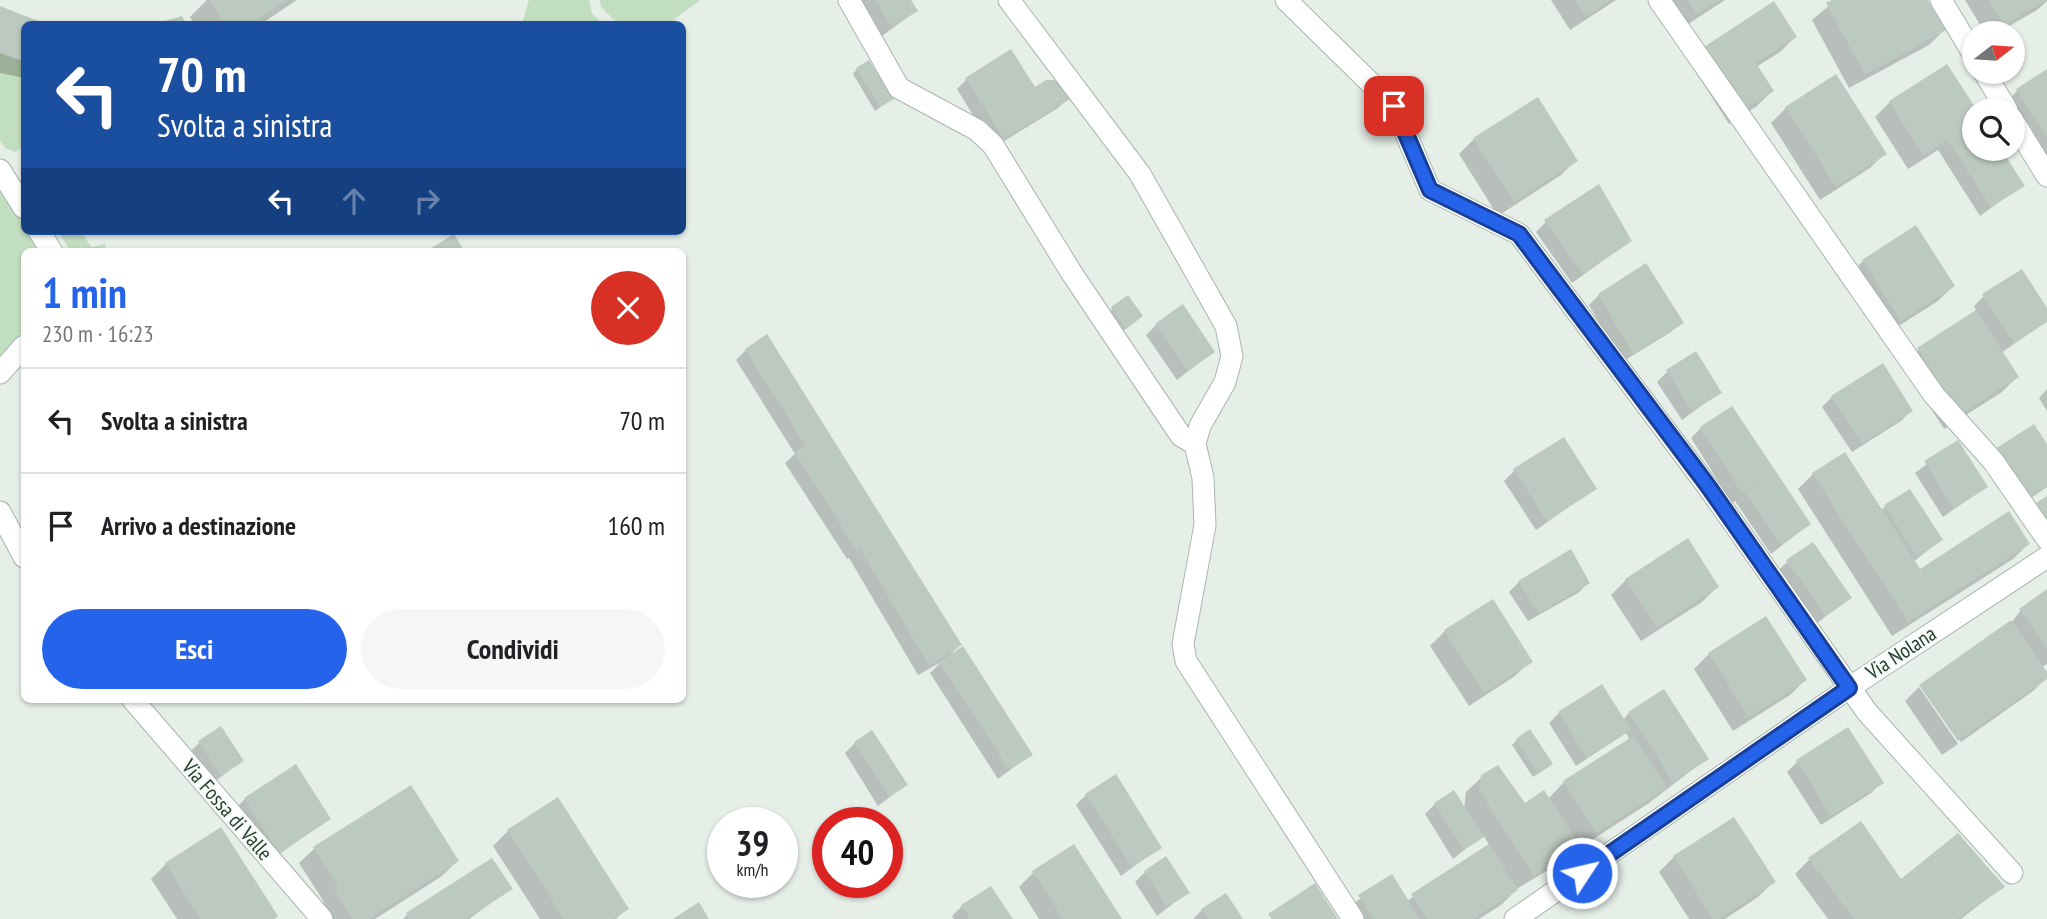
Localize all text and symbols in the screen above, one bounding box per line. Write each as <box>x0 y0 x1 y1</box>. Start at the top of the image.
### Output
north arrow <box>1962 21 2025 84</box>
map controls <box>1962 21 2025 161</box>
text: 70 m <box>157 42 246 106</box>
icon: left <box>42 49 133 140</box>
pin <box>1364 76 1424 136</box>
icon: arrive <box>1375 87 1413 125</box>
button: search <box>1962 98 2025 161</box>
text: Svolta a sinistra <box>157 104 332 146</box>
icon: left <box>262 182 300 220</box>
icon: ahead <box>335 182 373 220</box>
icon: right <box>408 182 446 220</box>
text: 1 min <box>42 265 127 320</box>
button: close <box>591 271 665 345</box>
text: 230 m · 16:23 <box>42 319 154 348</box>
icon: left <box>42 402 80 440</box>
text: Svolta a sinistra <box>101 404 248 437</box>
text: 70 m <box>619 404 665 437</box>
icon: arrive <box>42 507 80 545</box>
text: Arrivo a destinazione <box>101 509 296 542</box>
text: 160 m <box>607 509 665 542</box>
button: Esci <box>42 609 347 689</box>
button: Condividi <box>361 609 665 689</box>
street label: Via Nolana <box>1860 620 1941 686</box>
street label: Via Fossa di Valle <box>175 753 279 866</box>
speed limit sign: 40 <box>812 807 903 898</box>
text: 39 <box>736 820 769 866</box>
position arrow <box>1545 836 1619 910</box>
text: km/h <box>737 858 768 881</box>

